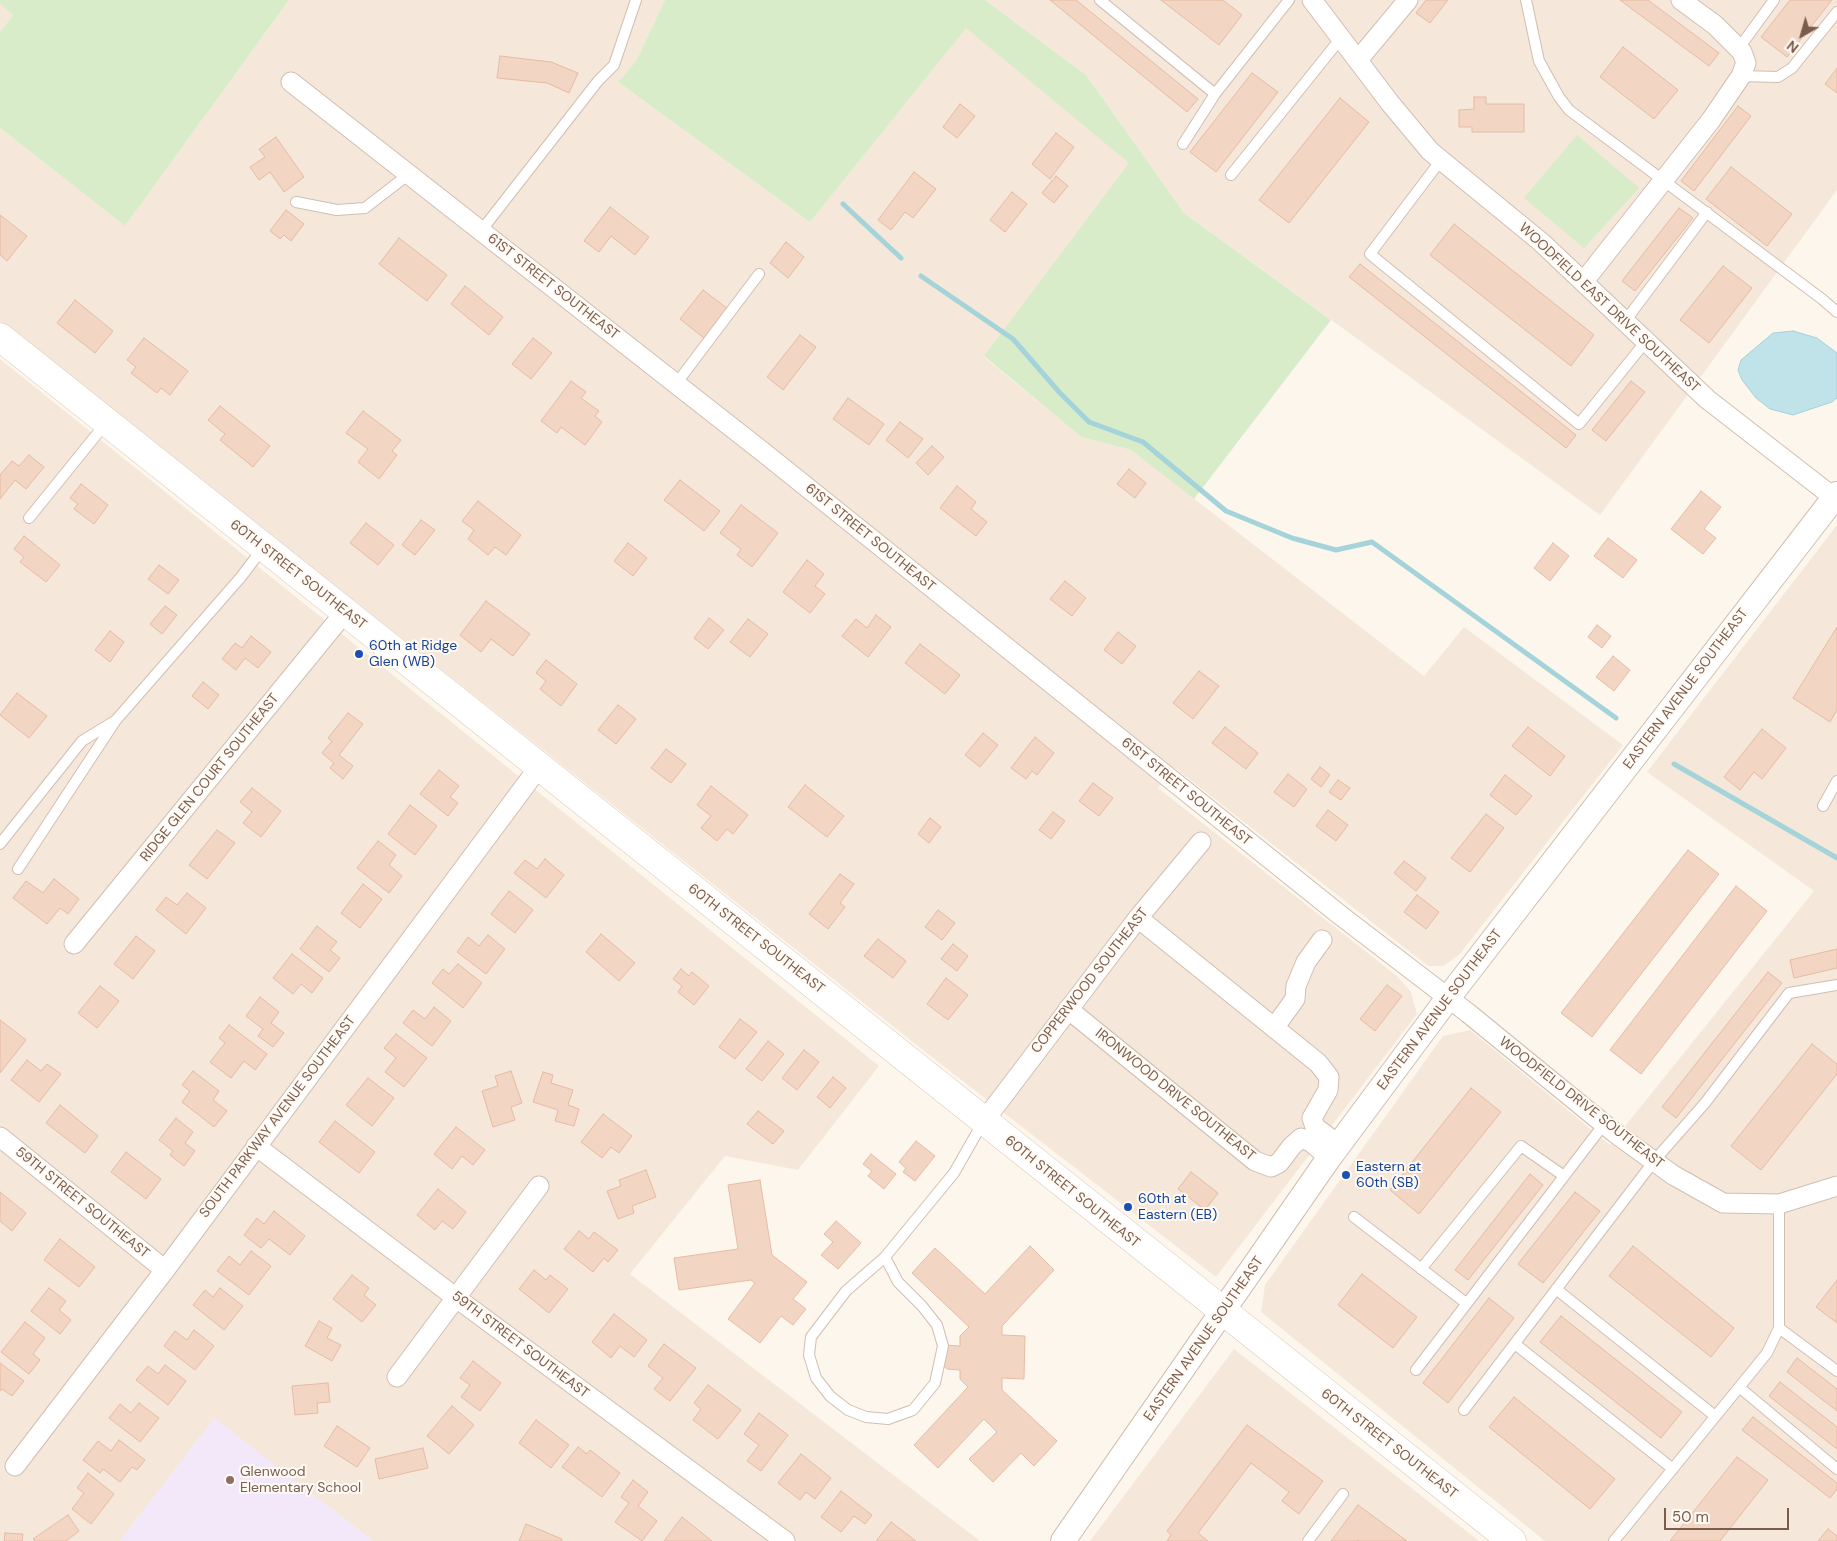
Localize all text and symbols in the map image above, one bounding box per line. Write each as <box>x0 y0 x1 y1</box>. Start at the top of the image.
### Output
north arrow <box>1777 10 1827 60</box>
text: N <box>1783 37 1802 57</box>
street label: WOODFIELD EAST DRIVE SOUTHEAST <box>1515 220 1703 396</box>
street label: 61ST STREET SOUTHEAST <box>484 230 622 344</box>
street label: 61ST STREET SOUTHEAST <box>802 480 938 596</box>
street label: 60TH STREET SOUTHEAST <box>226 516 370 634</box>
street label: EASTERN AVENUE SOUTHEAST <box>1620 605 1752 773</box>
place label: 60th at Ridge Glen (WB) <box>369 638 457 670</box>
marker: 60th at Ridge Glen (WB) <box>353 648 365 660</box>
street label: RIDGE GLEN COURT SOUTHEAST <box>137 691 283 865</box>
street label: 61ST STREET SOUTHEAST <box>1118 734 1254 850</box>
street label: 60TH STREET SOUTHEAST <box>684 880 828 998</box>
street label: COPPERWOOD SOUTHEAST <box>1028 905 1152 1057</box>
street label: EASTERN AVENUE SOUTHEAST <box>1374 926 1506 1094</box>
street label: SOUTH PARKWAY AVENUE SOUTHEAST <box>196 1013 360 1221</box>
street label: IRONWOOD DRIVE SOUTHEAST <box>1092 1025 1258 1165</box>
street label: WOODFIELD DRIVE SOUTHEAST <box>1495 1033 1667 1173</box>
street label: 60TH STREET SOUTHEAST <box>1001 1132 1143 1252</box>
street label: 59TH STREET SOUTHEAST <box>12 1144 152 1262</box>
place label: Eastern at 60th (SB) <box>1356 1159 1421 1192</box>
marker: Eastern at 60th (SB) <box>1340 1169 1352 1181</box>
place label: 60th at Eastern (EB) <box>1138 1191 1217 1224</box>
marker: 60th at Eastern (EB) <box>1122 1201 1134 1213</box>
street label: EASTERN AVENUE SOUTHEAST <box>1141 1254 1267 1424</box>
street label: 59TH STREET SOUTHEAST <box>448 1288 592 1402</box>
street label: 60TH STREET SOUTHEAST <box>1317 1385 1461 1503</box>
place label: Glenwood Elementary School <box>240 1464 361 1496</box>
marker: Glenwood Elementary School <box>224 1474 236 1486</box>
scale bar <box>1667 1498 1792 1530</box>
text: 50 m <box>1672 1507 1709 1527</box>

